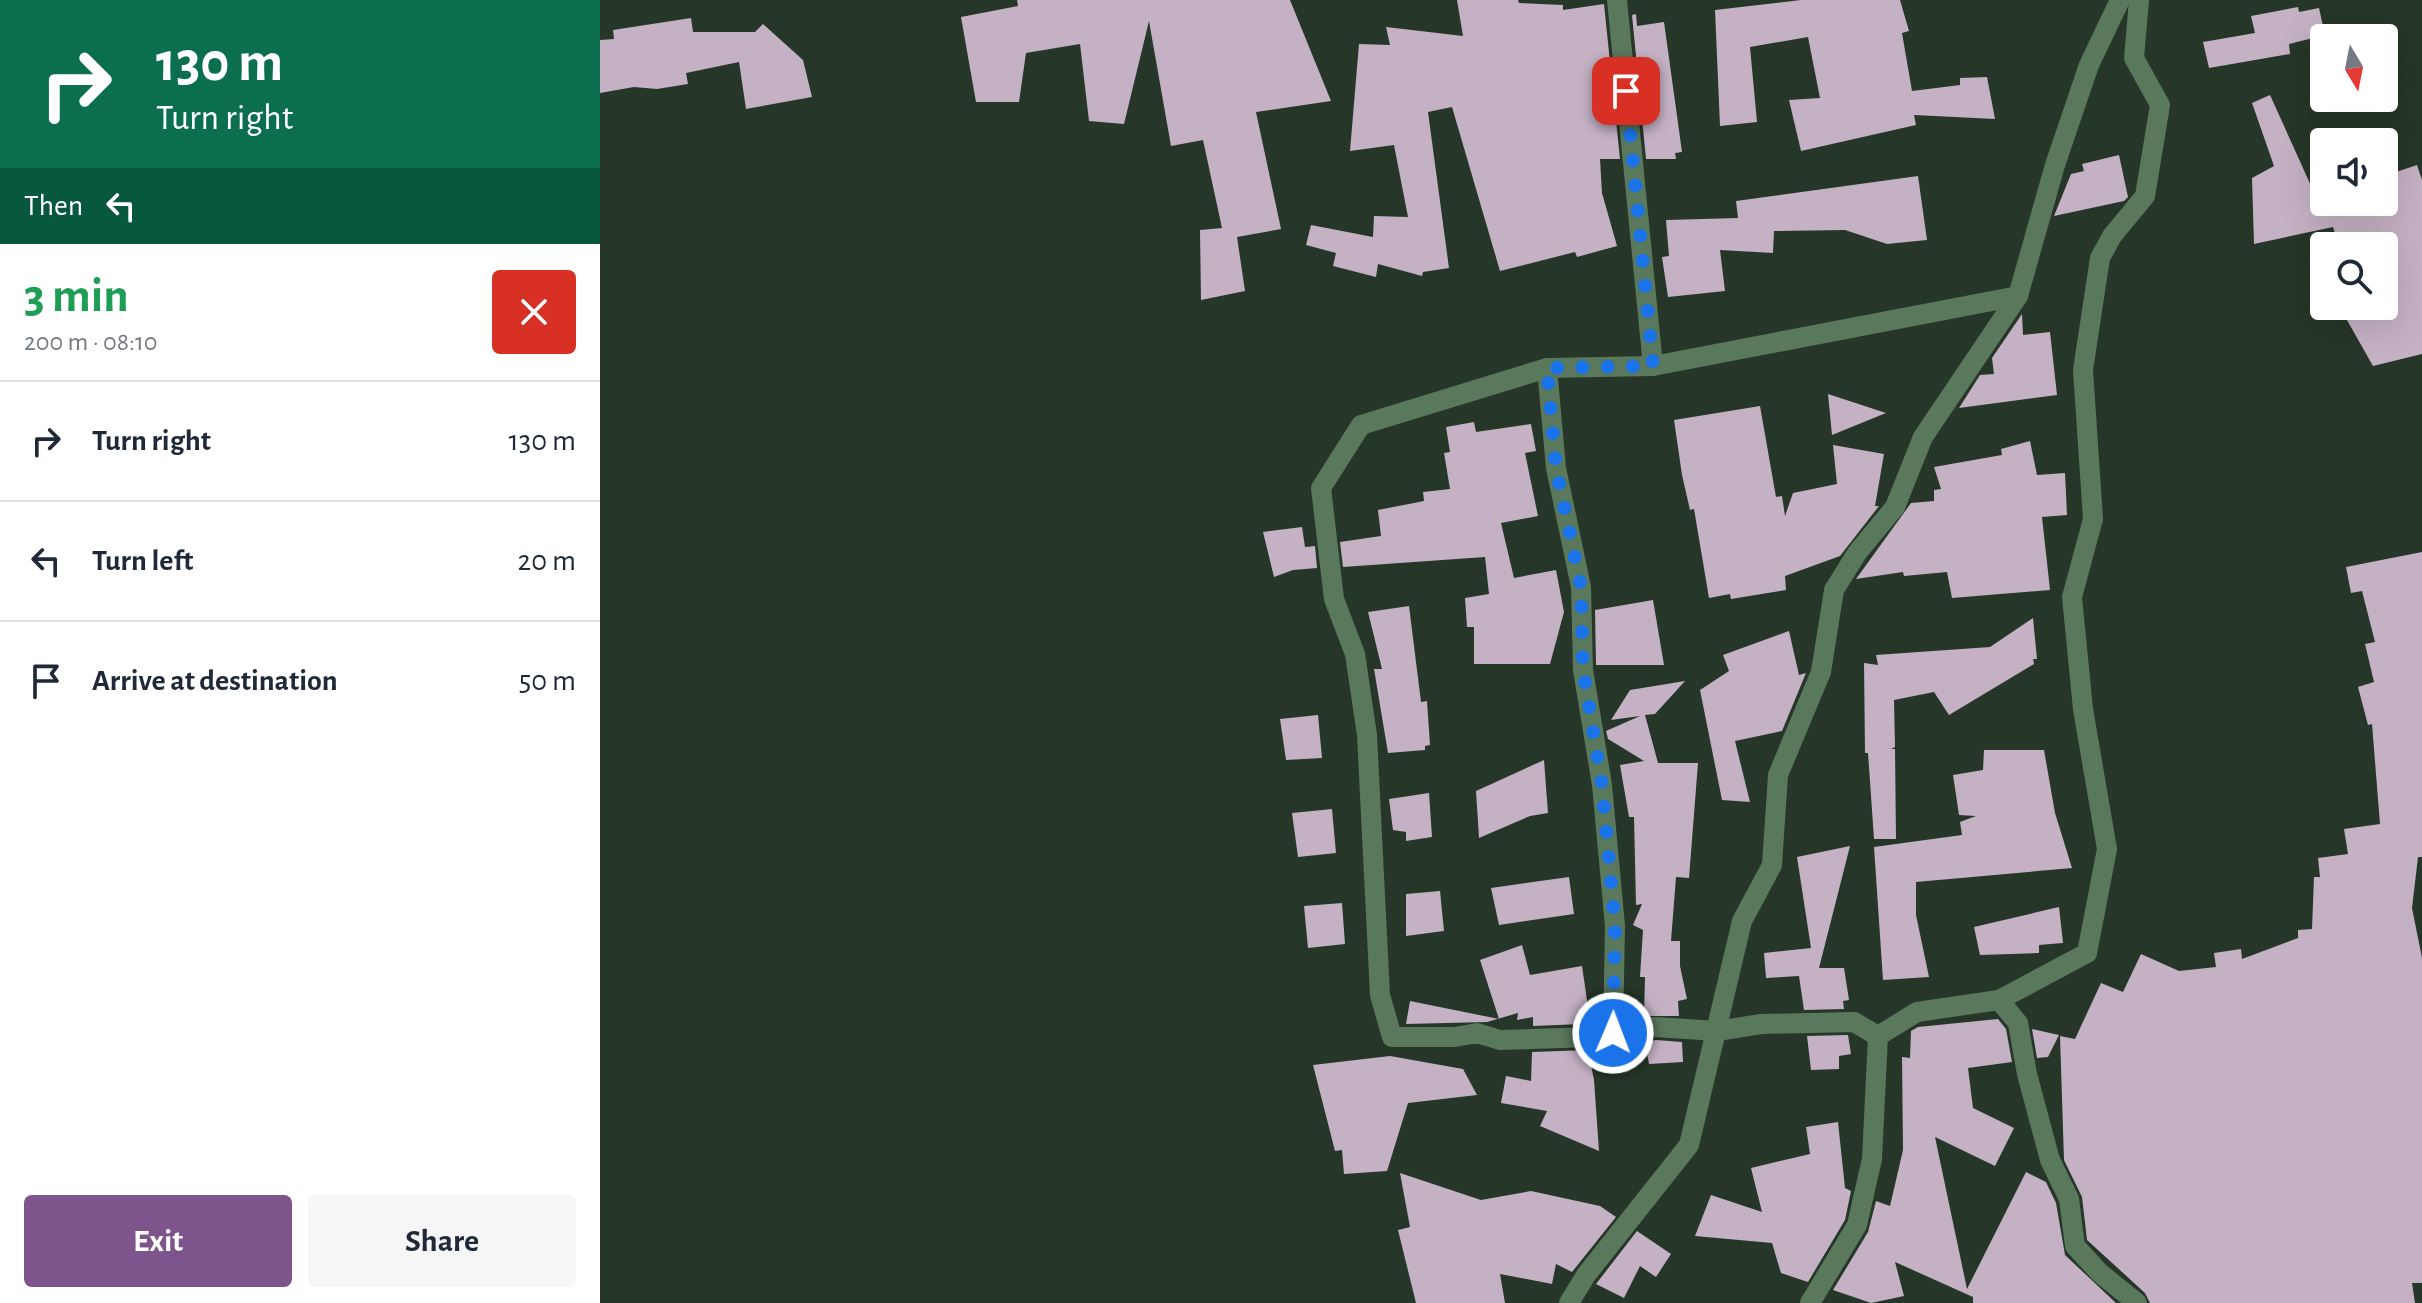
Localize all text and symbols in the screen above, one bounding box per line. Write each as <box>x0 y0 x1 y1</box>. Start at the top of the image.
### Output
north arrow <box>2310 24 2398 112</box>
map controls <box>2310 24 2398 320</box>
icon: right <box>24 32 128 136</box>
text: 130 m <box>156 35 283 91</box>
pin <box>1592 57 1660 125</box>
icon: arrive <box>1604 69 1648 113</box>
text: Turn right <box>156 100 293 136</box>
button: sound <box>2310 128 2398 216</box>
icon: left <box>99 184 143 228</box>
text: Then <box>24 191 83 221</box>
button: search <box>2310 232 2398 320</box>
button: close <box>492 270 576 354</box>
text: 3 min <box>24 273 129 321</box>
text: 200 m · 08:10 <box>24 329 158 355</box>
icon: right <box>24 419 68 463</box>
text: Turn right <box>92 426 211 456</box>
text: 130 m <box>509 426 576 456</box>
icon: left <box>24 539 68 583</box>
text: Turn left <box>92 546 193 576</box>
text: 20 m <box>518 546 576 576</box>
icon: arrive <box>24 659 68 703</box>
text: Arrive at destination <box>92 666 338 696</box>
text: 50 m <box>519 666 576 696</box>
position arrow <box>1571 991 1655 1075</box>
button: Exit <box>24 1195 292 1287</box>
button: Share <box>308 1195 576 1287</box>

